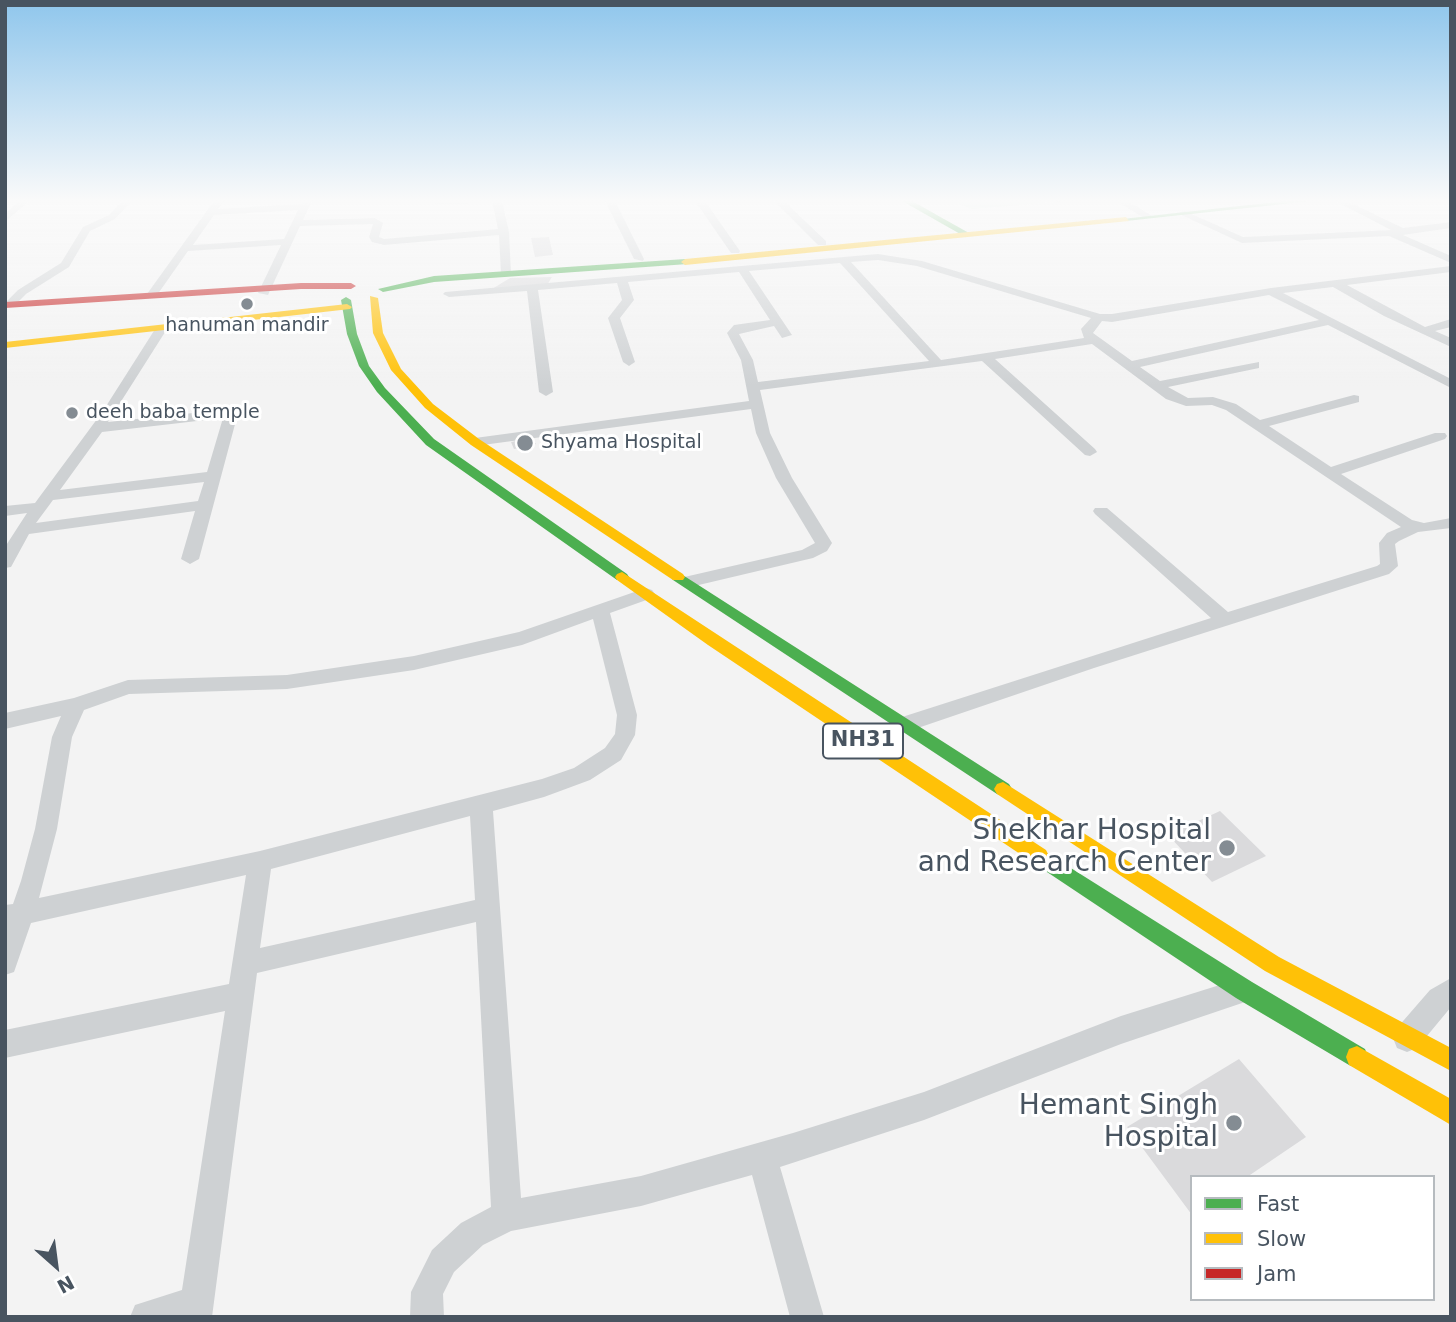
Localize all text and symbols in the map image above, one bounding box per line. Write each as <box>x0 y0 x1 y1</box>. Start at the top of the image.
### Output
marker: hanuman mandir <box>239 296 255 312</box>
place label: hanuman mandir <box>165 315 329 337</box>
place label: deeh baba temple <box>86 402 260 424</box>
marker: deeh baba temple <box>64 405 80 421</box>
place label: Shyama Hospital <box>541 432 702 454</box>
marker: Shyama Hospital <box>515 433 535 453</box>
road number: NH31 <box>823 724 903 758</box>
place label: Shekhar Hospital and Research Center <box>918 815 1211 881</box>
marker: Shekhar Hospital and Research Center <box>1217 838 1237 858</box>
place label: Hemant Singh Hospital <box>1019 1090 1218 1156</box>
marker: Hemant Singh Hospital <box>1224 1113 1244 1133</box>
legend <box>1190 1175 1435 1301</box>
text: Fast <box>1257 1192 1299 1216</box>
text: Slow <box>1257 1227 1306 1251</box>
north arrow <box>21 1231 91 1301</box>
text: Jam <box>1257 1262 1297 1286</box>
text: N <box>54 1271 78 1298</box>

